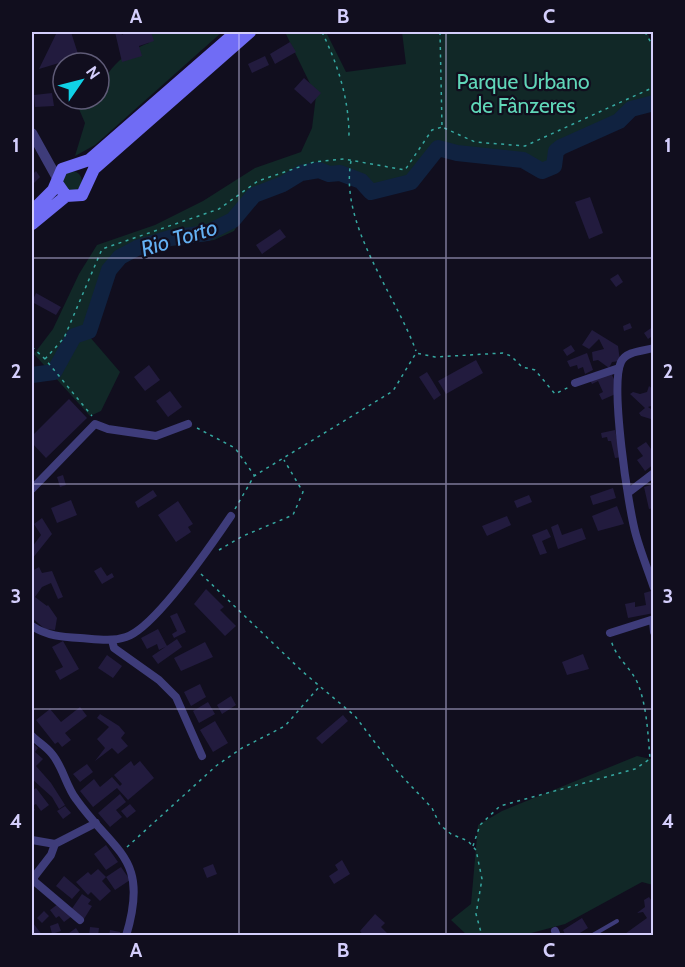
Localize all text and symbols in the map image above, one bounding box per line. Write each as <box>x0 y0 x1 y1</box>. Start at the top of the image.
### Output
text: A <box>130 4 143 28</box>
text: B <box>337 4 349 28</box>
text: C <box>543 4 555 28</box>
north arrow <box>51 51 111 111</box>
text: N <box>82 63 104 83</box>
park label: Parque Urbano de Fânzeres <box>457 69 589 118</box>
text: 1 <box>12 133 20 157</box>
text: 1 <box>664 133 672 157</box>
water label: Rio Torto <box>137 214 221 262</box>
text: 2 <box>11 359 21 383</box>
text: 2 <box>663 359 673 383</box>
text: 3 <box>11 584 21 608</box>
text: 3 <box>663 584 673 608</box>
text: 4 <box>10 809 22 833</box>
text: 4 <box>662 809 674 833</box>
text: A <box>130 938 143 962</box>
text: B <box>337 938 349 962</box>
text: C <box>543 938 555 962</box>

